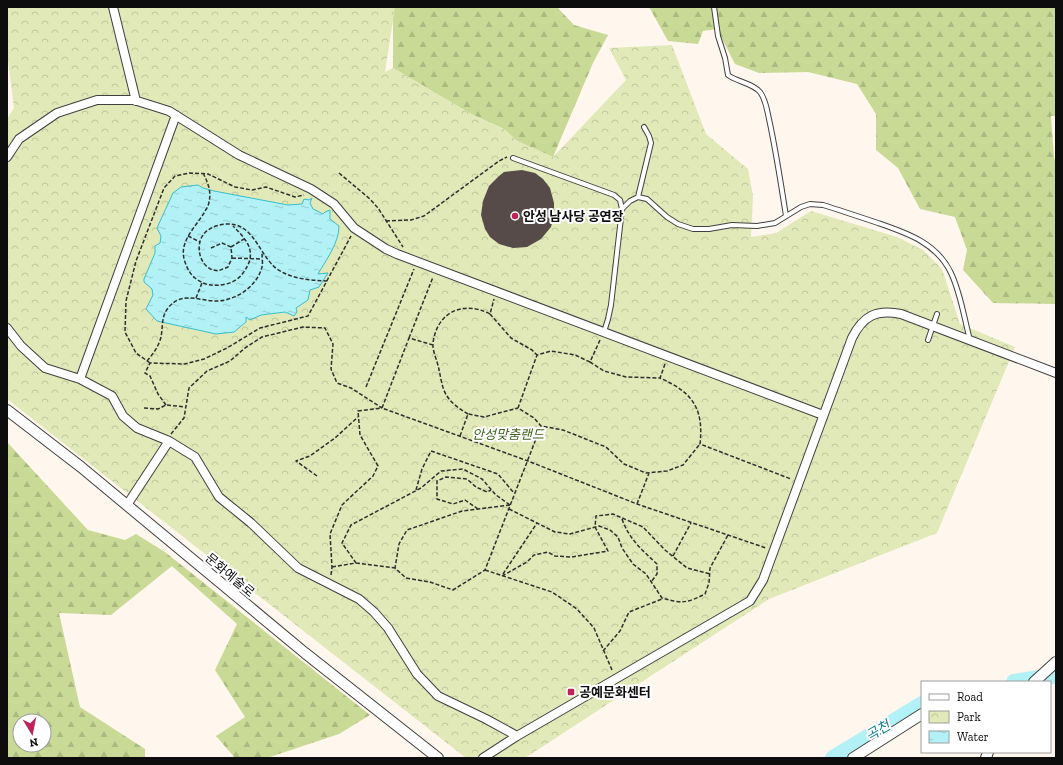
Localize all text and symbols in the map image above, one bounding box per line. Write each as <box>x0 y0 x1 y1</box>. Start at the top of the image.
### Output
place label: 안성 남사당 공연장 <box>523 209 624 224</box>
marker: 안성 남사당 공연장 <box>510 211 520 221</box>
park label: 안성맞춤랜드 <box>472 427 545 442</box>
street label: 문화예술로 <box>202 550 258 600</box>
legend <box>921 681 1051 753</box>
place label: 공예문화센터 <box>579 685 651 700</box>
marker: 공예문화센터 <box>566 687 576 697</box>
text: Road <box>957 690 983 704</box>
text: Park <box>957 710 982 724</box>
north arrow <box>12 713 52 753</box>
water label: 곡천 <box>863 717 894 745</box>
text: Water <box>957 730 989 744</box>
text: N <box>28 735 39 750</box>

